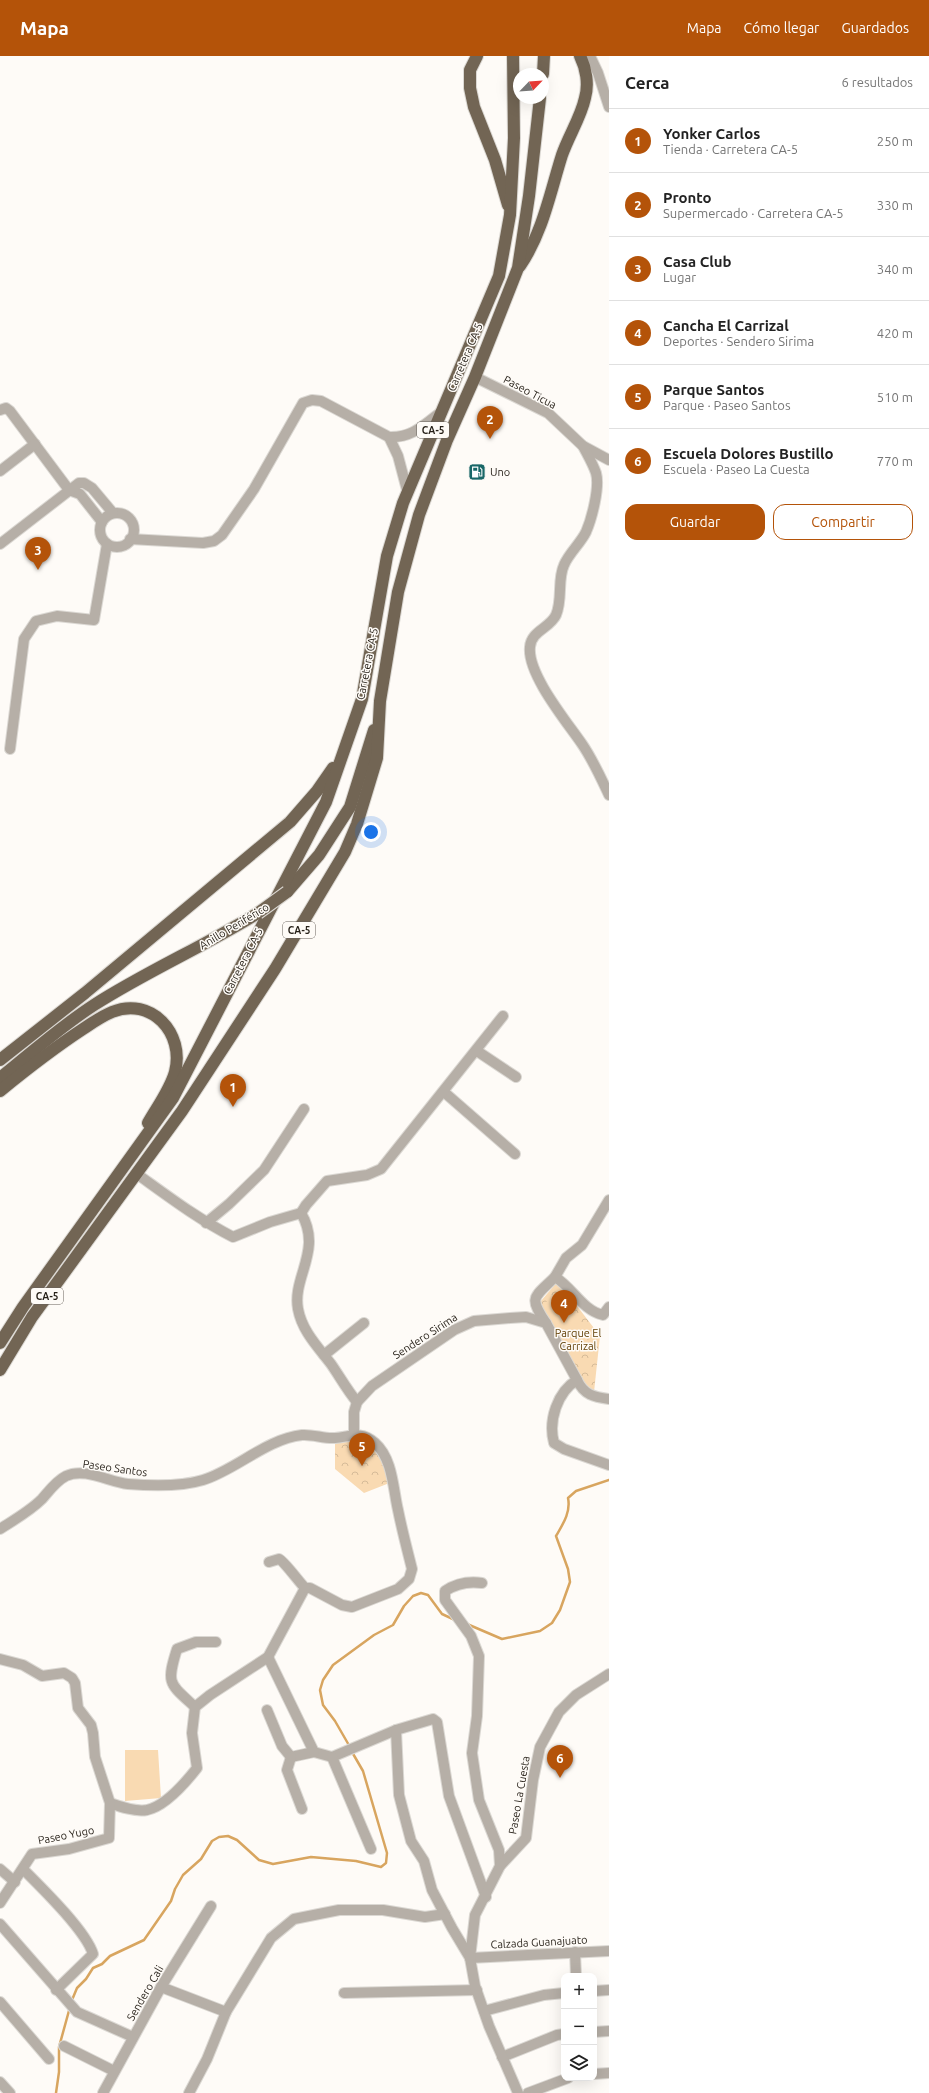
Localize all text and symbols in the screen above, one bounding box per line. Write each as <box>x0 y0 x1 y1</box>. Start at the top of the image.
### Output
text: Mapa <box>20 17 69 39</box>
text: Mapa <box>687 20 722 36</box>
text: Cómo llegar <box>744 20 819 36</box>
text: Guardados <box>841 20 909 36</box>
north arrow <box>513 68 549 104</box>
text: Cerca <box>625 73 670 92</box>
text: 6 resultados <box>842 75 913 89</box>
text: Yonker Carlos <box>663 125 760 142</box>
text: 1 <box>634 134 642 148</box>
text: 250 m <box>877 134 913 148</box>
text: Tienda · Carretera CA-5 <box>663 142 798 156</box>
text: Pronto <box>663 189 712 206</box>
text: 2 <box>634 198 642 212</box>
text: 330 m <box>877 198 913 212</box>
text: Supermercado · Carretera CA-5 <box>663 206 844 220</box>
text: Casa Club <box>663 253 732 270</box>
text: 3 <box>634 262 642 276</box>
text: 340 m <box>877 262 913 276</box>
text: Lugar <box>663 270 696 284</box>
text: Cancha El Carrizal <box>663 317 789 334</box>
street label: Carretera CA-5 <box>445 321 485 393</box>
text: 4 <box>634 326 642 340</box>
text: 420 m <box>877 326 913 340</box>
text: Deportes · Sendero Sirima <box>663 334 814 348</box>
street label: Paseo Ticua <box>502 373 558 411</box>
text: Parque Santos <box>663 381 764 398</box>
text: 5 <box>634 390 642 404</box>
text: 510 m <box>877 390 913 404</box>
text: Parque · Paseo Santos <box>663 398 791 412</box>
pin: 2 <box>477 406 503 439</box>
road number: CA-5 <box>417 422 449 438</box>
text: Escuela Dolores Bustillo <box>663 445 834 462</box>
text: 6 <box>634 454 642 468</box>
text: 770 m <box>877 454 913 468</box>
fuel station icon: Uno <box>467 462 487 482</box>
text: Escuela · Paseo La Cuesta <box>663 462 810 476</box>
place label: Uno <box>490 466 510 478</box>
button: Guardar <box>625 504 765 540</box>
button: Compartir <box>773 504 913 540</box>
pin: 3 <box>25 537 51 570</box>
street label: Carretera CA-5 <box>354 627 380 701</box>
your location <box>361 822 381 842</box>
street label: Anillo Periférico <box>197 901 271 951</box>
road number: CA-5 <box>283 922 315 938</box>
street label: Carretera CA-5 <box>221 926 265 996</box>
pin: 1 <box>220 1074 246 1107</box>
road number: CA-5 <box>31 1288 63 1304</box>
pin: 4 <box>551 1290 577 1323</box>
street label: Sendero Sirima <box>391 1311 459 1361</box>
park label: Parque El Carrizal <box>555 1327 601 1352</box>
pin: 5 <box>349 1433 375 1466</box>
street label: Paseo Santos <box>82 1458 148 1479</box>
pin: 6 <box>547 1745 573 1778</box>
street label: Paseo La Cuesta <box>506 1755 532 1835</box>
street label: Paseo Yugo <box>37 1824 95 1846</box>
street label: Calzada Guanajuato <box>490 1933 588 1951</box>
street label: Sendero Cali <box>124 1963 166 2023</box>
map controls <box>561 1973 597 2081</box>
button: + <box>561 1973 597 2009</box>
button: − <box>561 2009 597 2045</box>
button: layers <box>561 2045 597 2081</box>

